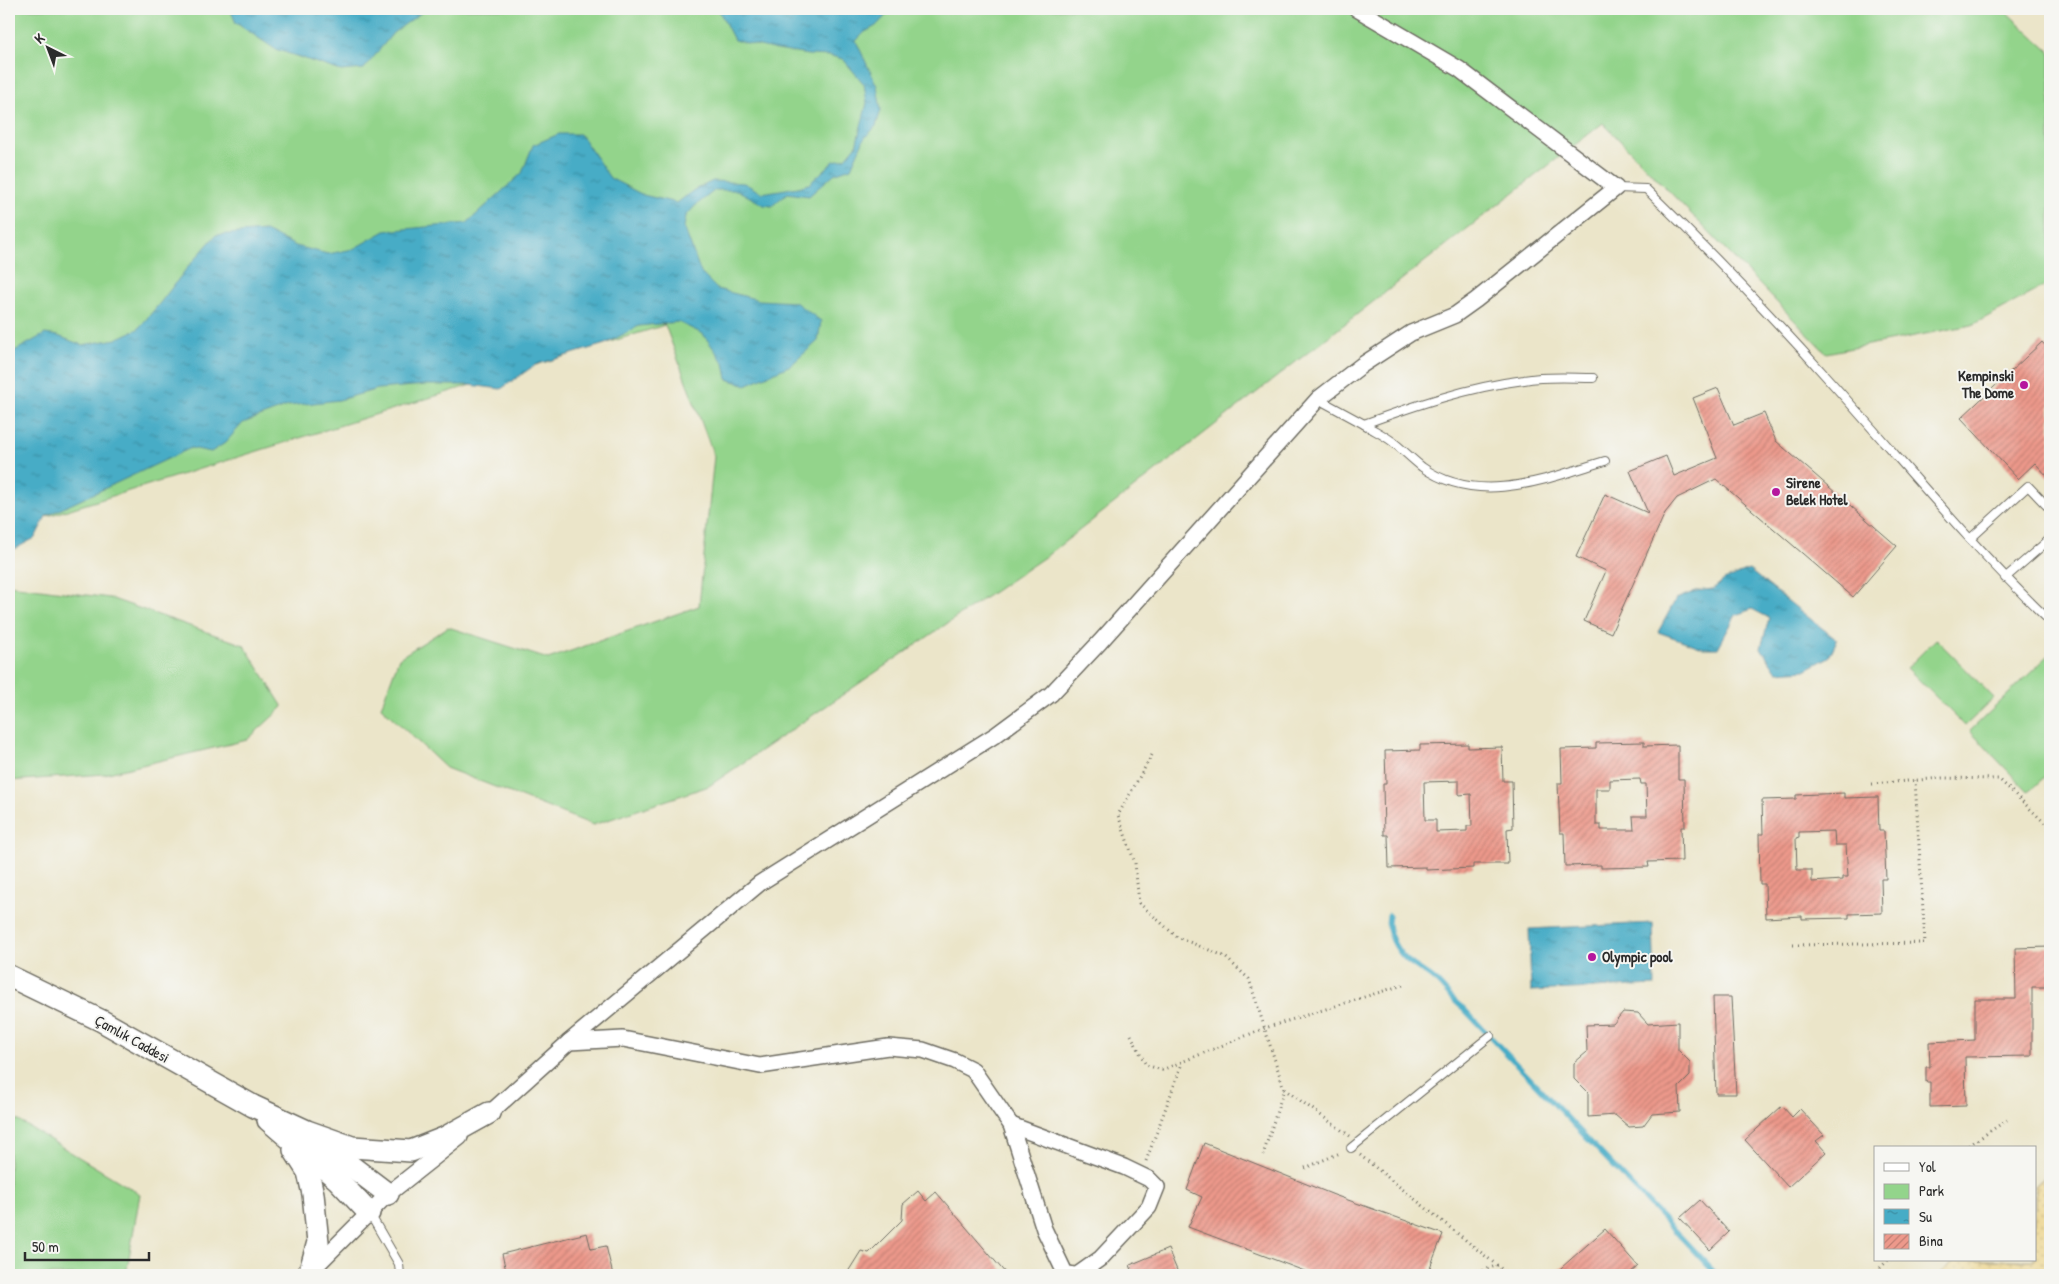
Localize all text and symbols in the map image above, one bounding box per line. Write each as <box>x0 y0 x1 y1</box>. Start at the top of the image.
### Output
north arrow <box>22 22 72 72</box>
text: K <box>30 28 49 47</box>
place label: Kempinski The Dome <box>1958 365 2014 403</box>
marker: Kempinski The Dome <box>2018 379 2030 391</box>
place label: Sirene Belek Hotel <box>1786 472 1848 510</box>
marker: Sirene Belek Hotel <box>1770 486 1782 498</box>
place label: Olympic pool <box>1602 946 1673 968</box>
marker: Olympic pool <box>1586 951 1598 963</box>
street label: Çamlık Caddesi <box>91 1009 173 1068</box>
legend <box>1874 1146 2036 1262</box>
text: Yol <box>1919 1156 1936 1177</box>
text: Park <box>1919 1180 1944 1201</box>
text: Su <box>1919 1206 1932 1227</box>
scale bar <box>25 1229 149 1261</box>
text: Bina <box>1919 1230 1943 1251</box>
text: 50 m <box>32 1236 59 1257</box>

